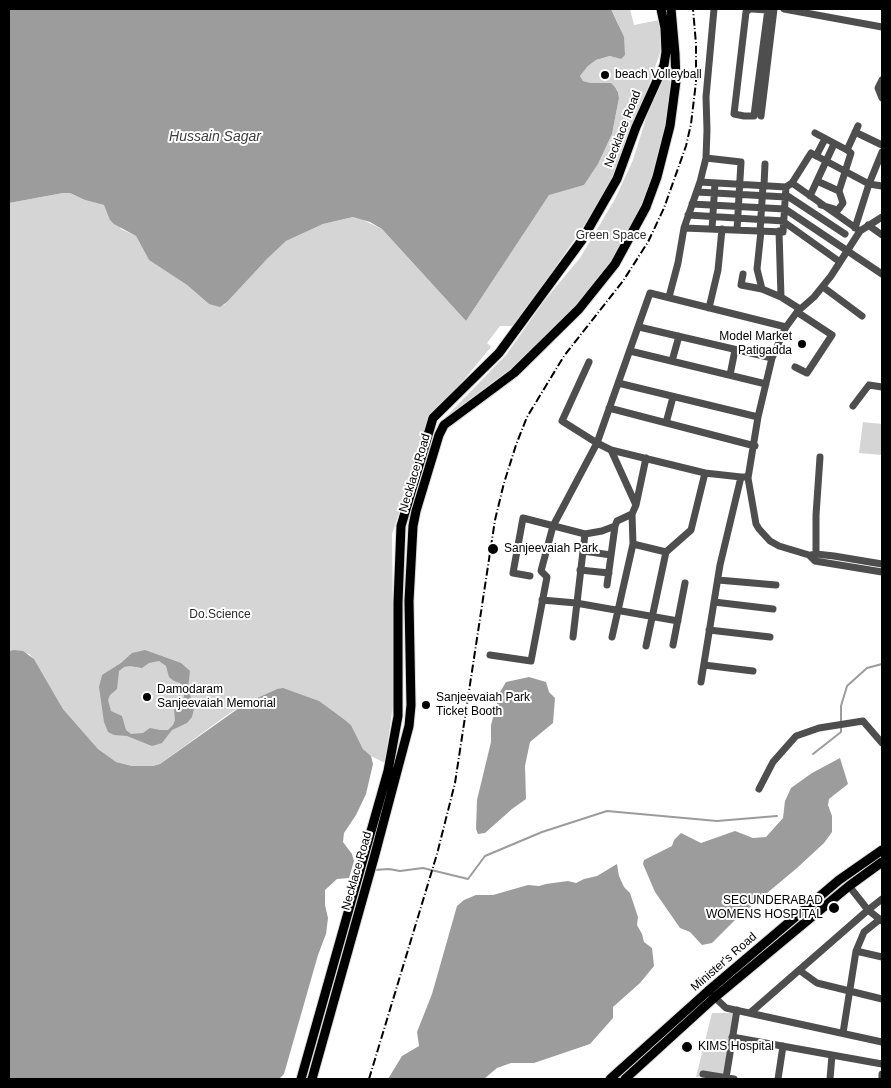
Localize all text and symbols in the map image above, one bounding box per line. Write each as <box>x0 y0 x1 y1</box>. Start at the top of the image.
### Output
place label: beach Volleyball <box>615 68 702 82</box>
marker: beach Volleyball <box>599 69 611 81</box>
street label: Necklace Road <box>602 88 644 170</box>
water label: Hussain Sagar <box>169 129 261 145</box>
park label: Green Space <box>576 229 646 243</box>
place label: Model Market Patigadda <box>719 330 792 358</box>
marker: Model Market Patigadda <box>796 338 808 350</box>
street label: Necklace Road <box>396 432 434 514</box>
marker: Sanjeevaiah Park <box>486 542 500 556</box>
place label: Sanjeevaiah Park <box>504 542 598 556</box>
park label: Do.Science <box>189 608 251 622</box>
place label: Damodaram Sanjeevaiah Memorial <box>157 683 276 711</box>
marker: Damodaram Sanjeevaiah Memorial <box>141 691 153 703</box>
place label: Sanjeevaiah Park Ticket Booth <box>436 691 530 719</box>
marker: Sanjeevaiah Park Ticket Booth <box>420 699 432 711</box>
street label: Necklace Road <box>339 830 375 912</box>
place label: SECUNDERABAD WOMENS HOSPITAL <box>706 894 823 922</box>
marker: SECUNDERABAD WOMENS HOSPITAL <box>827 901 841 915</box>
street label: Minister's Road <box>688 930 760 994</box>
marker: KIMS Hospital <box>680 1040 694 1054</box>
place label: KIMS Hospital <box>698 1040 774 1054</box>

